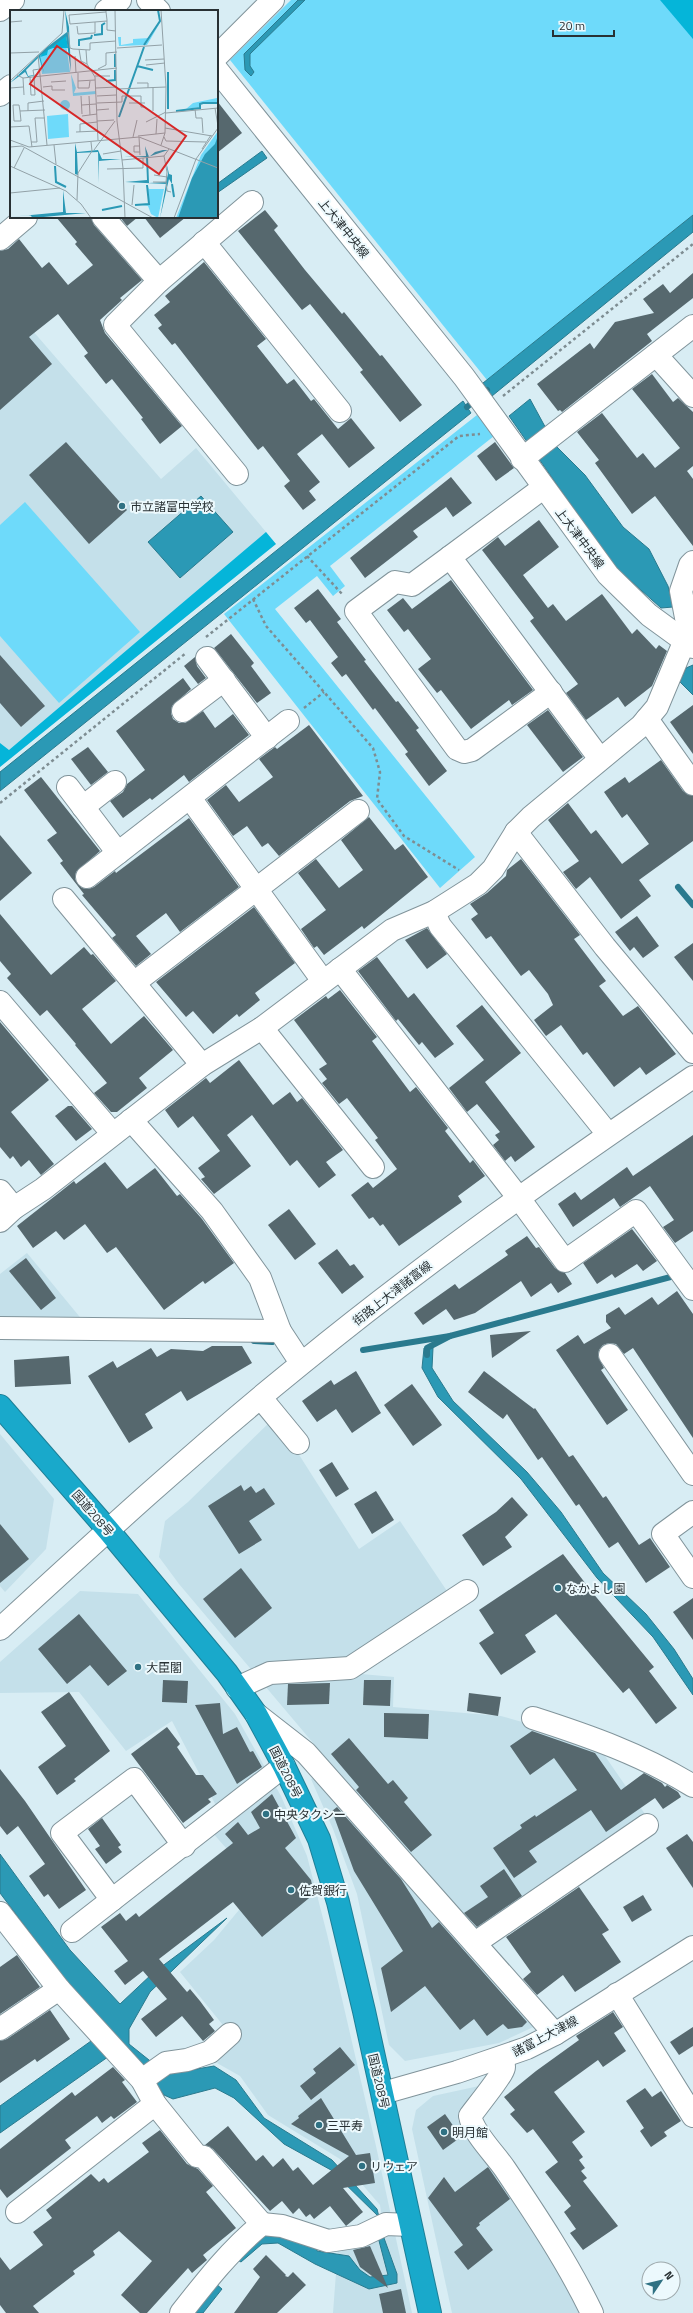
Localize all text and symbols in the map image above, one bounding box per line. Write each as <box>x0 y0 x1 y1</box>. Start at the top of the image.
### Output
inset map <box>10 10 218 218</box>
scale bar <box>553 12 614 38</box>
text: 20 m <box>559 16 585 35</box>
street label: 上大津中央線 <box>314 194 374 262</box>
place label: 市立諸富中学校 <box>130 497 214 516</box>
marker: 市立諸富中学校 <box>117 501 127 511</box>
street label: 上大津中央線 <box>551 504 609 572</box>
street label: 街路上大津諸富線 <box>348 1256 436 1330</box>
street label: 国道208号 <box>67 1486 119 1540</box>
place label: なかよし園 <box>566 1579 625 1598</box>
marker: なかよし園 <box>553 1583 563 1593</box>
place label: 大臣閣 <box>146 1658 182 1677</box>
marker: 大臣閣 <box>133 1662 143 1672</box>
street label: 国道208号 <box>265 1743 307 1801</box>
place label: 中央タクシー <box>274 1805 346 1824</box>
marker: 中央タクシー <box>261 1809 271 1819</box>
place label: 佐賀銀行 <box>299 1881 347 1900</box>
marker: 佐賀銀行 <box>286 1885 296 1895</box>
street label: 諸富上大津線 <box>509 2011 581 2061</box>
street label: 国道208号 <box>363 2051 395 2111</box>
place label: 三平寿 <box>327 2116 363 2135</box>
marker: 三平寿 <box>314 2120 324 2130</box>
place label: 明月館 <box>452 2123 488 2142</box>
marker: 明月館 <box>439 2127 449 2137</box>
place label: リウェア <box>370 2157 418 2176</box>
marker: リウェア <box>357 2161 367 2171</box>
north arrow <box>641 2261 681 2301</box>
text: N <box>660 2268 678 2283</box>

